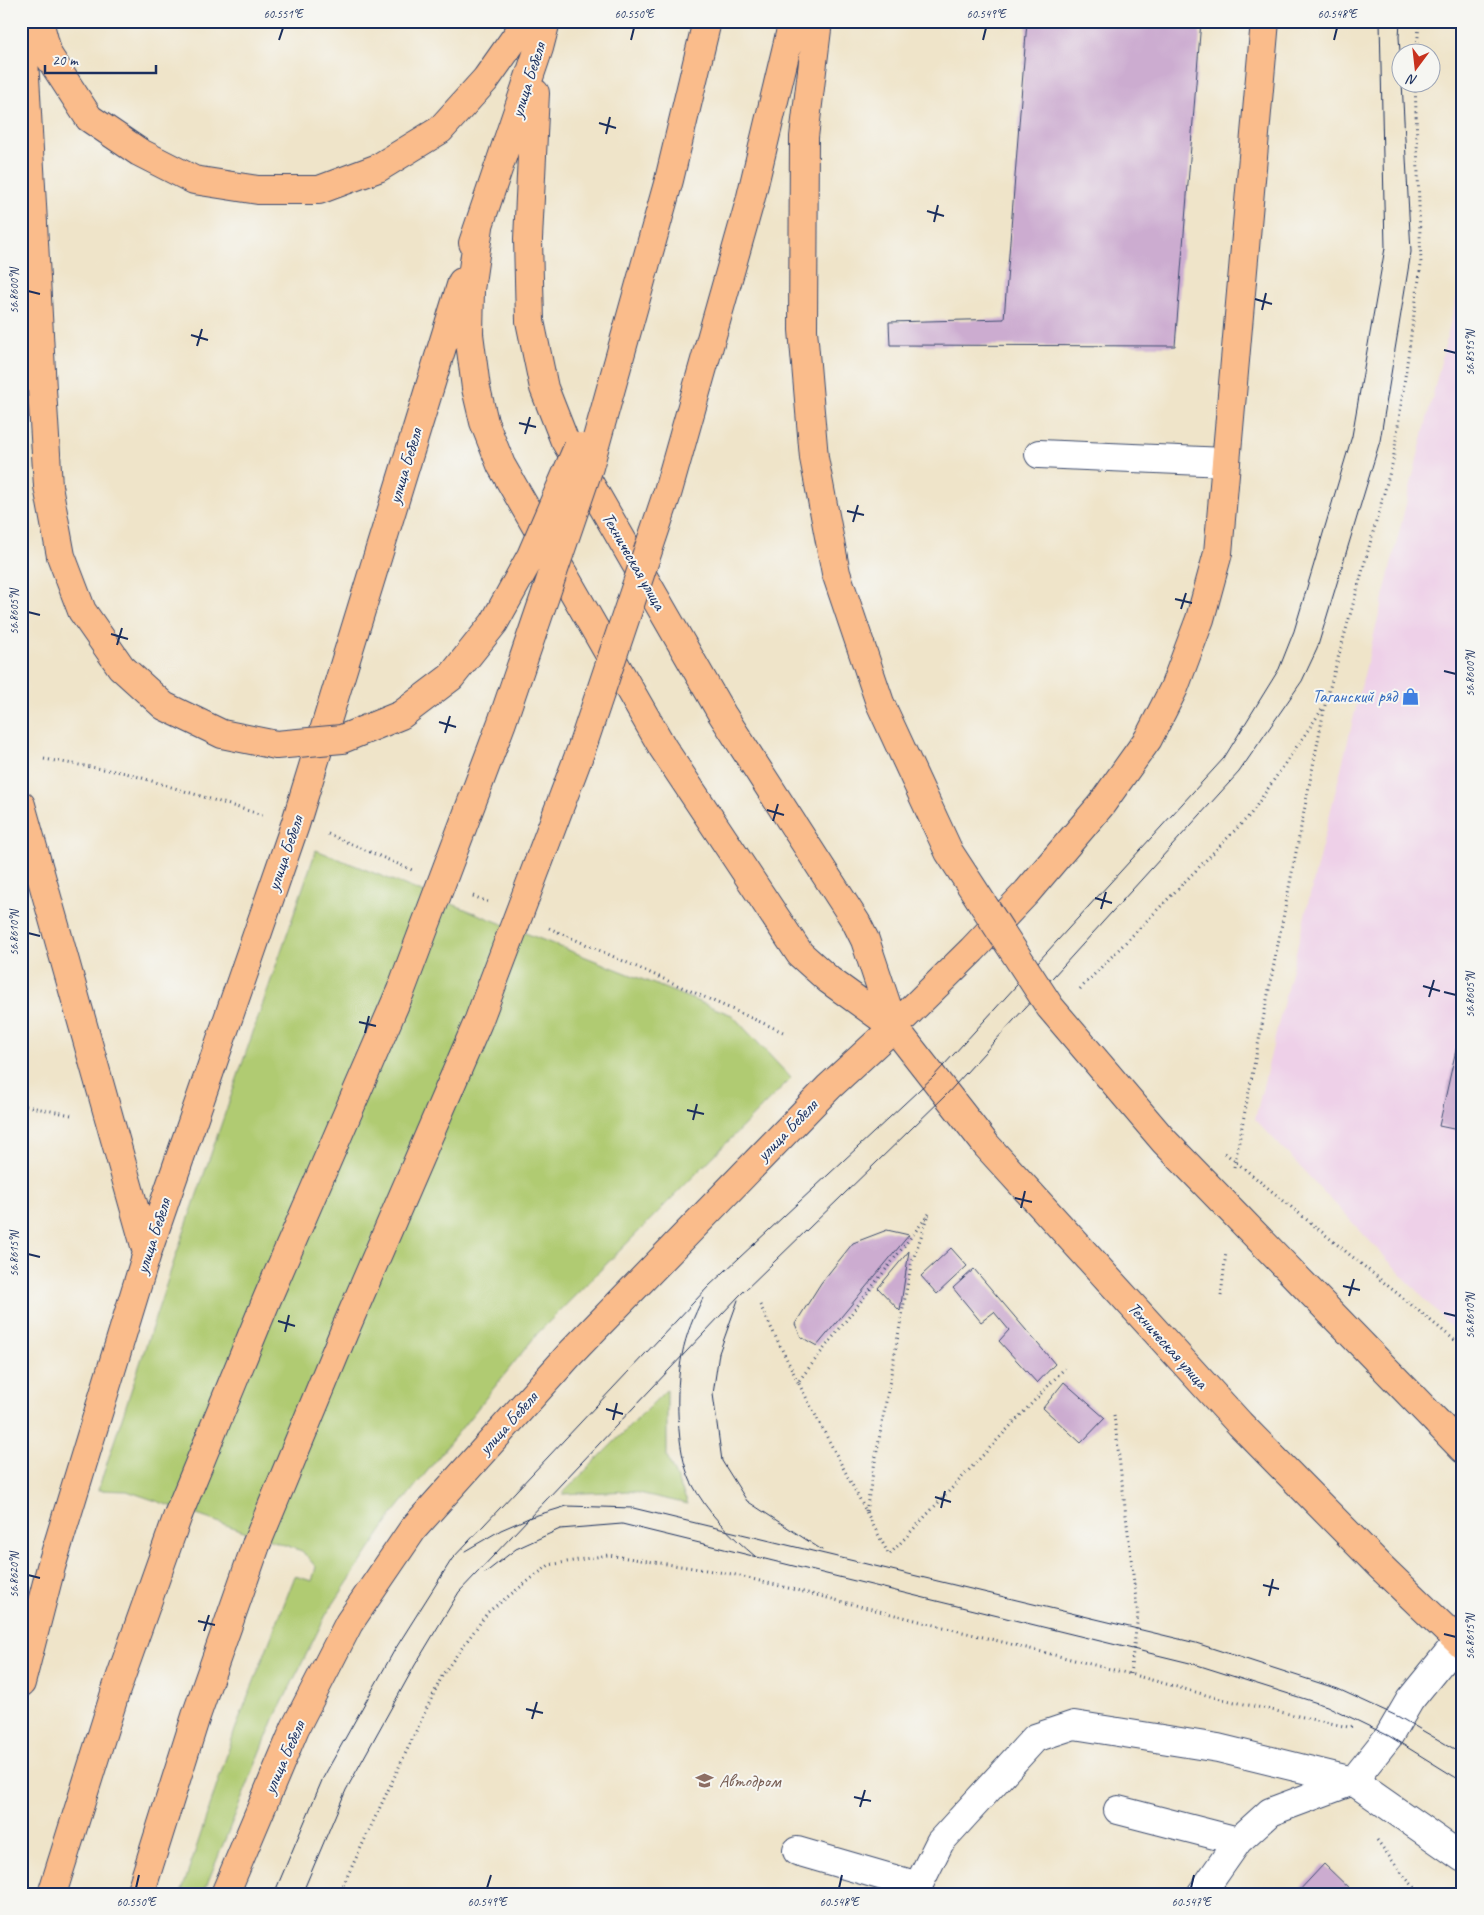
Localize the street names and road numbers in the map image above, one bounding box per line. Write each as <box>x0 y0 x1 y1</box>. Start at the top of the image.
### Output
street label: улица Бебеля <box>505 38 551 121</box>
street label: улица Бебеля <box>383 424 427 507</box>
street label: Техническая улица <box>597 508 672 615</box>
street label: улица Бебеля <box>262 811 309 894</box>
street label: улица Бебеля <box>751 1093 823 1166</box>
street label: улица Бебеля <box>130 1194 176 1277</box>
street label: Техническая улица <box>1123 1297 1214 1394</box>
street label: улица Бебеля <box>473 1385 543 1460</box>
street label: улица Бебеля <box>258 1715 311 1798</box>

